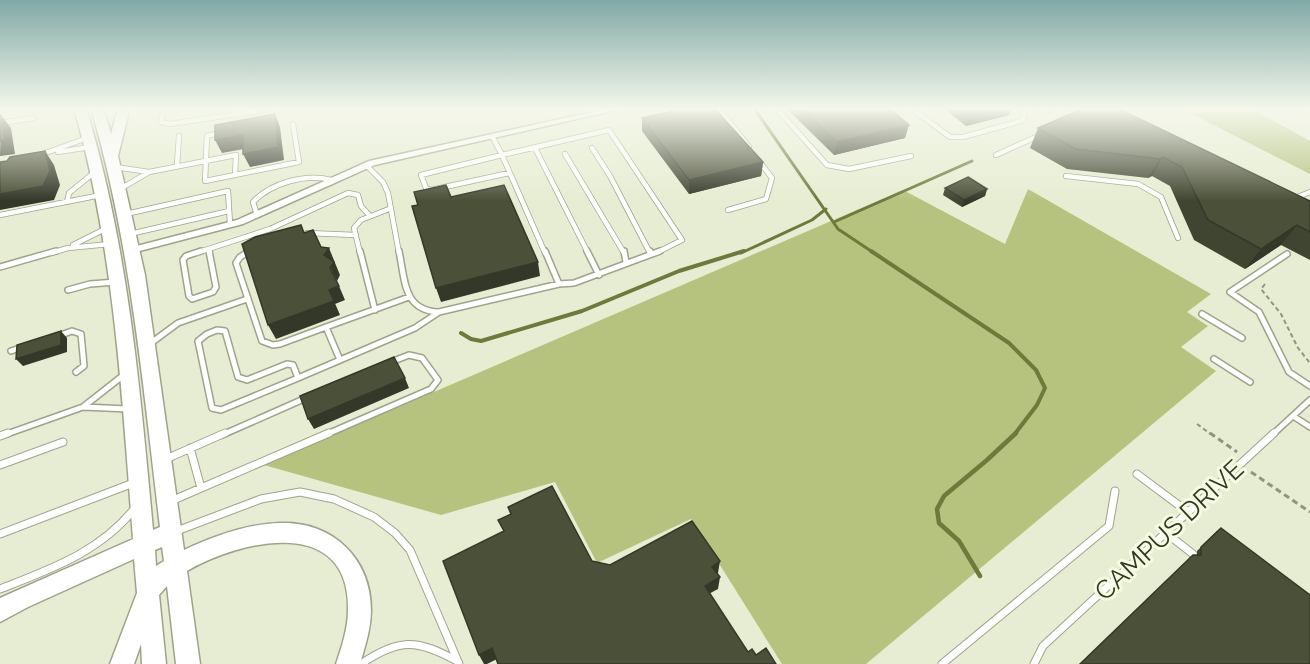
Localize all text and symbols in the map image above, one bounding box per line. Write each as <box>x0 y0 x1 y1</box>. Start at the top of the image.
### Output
street label: CAMPUS DRIVE <box>1089 454 1249 606</box>

